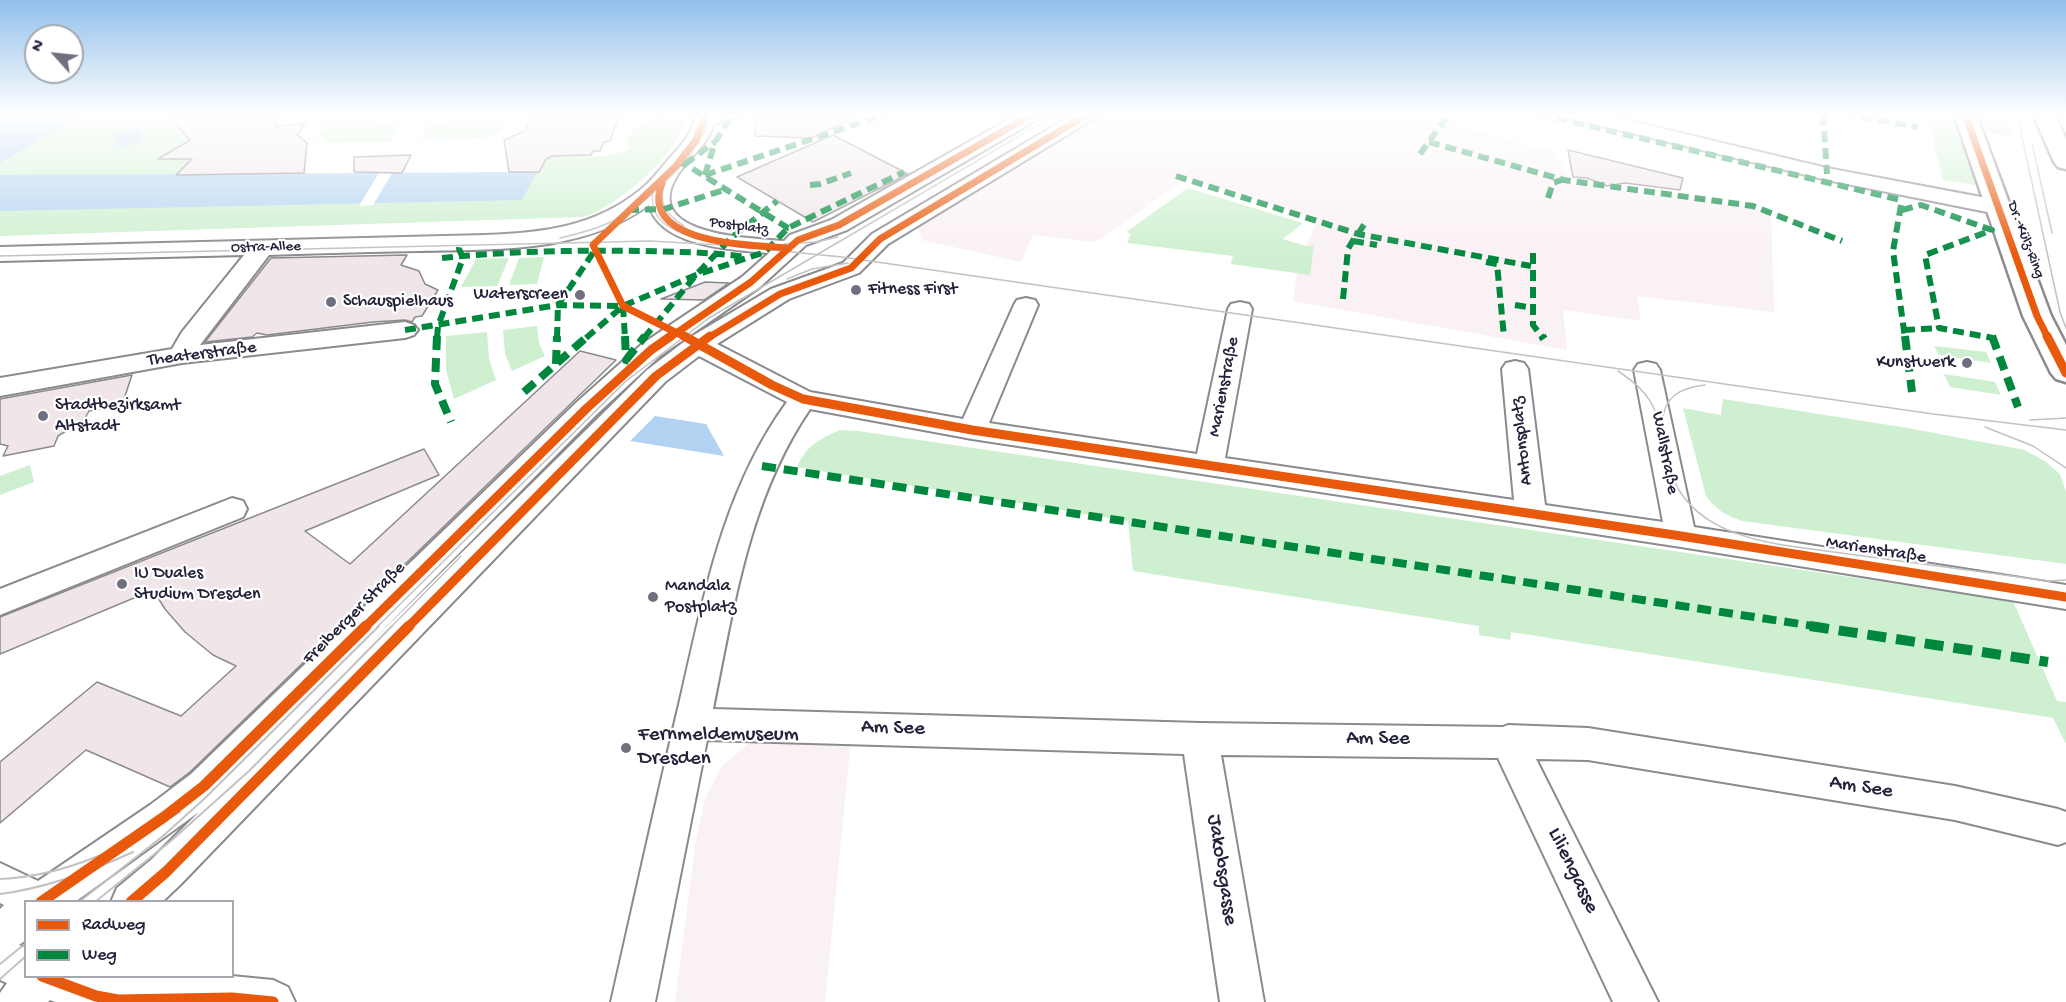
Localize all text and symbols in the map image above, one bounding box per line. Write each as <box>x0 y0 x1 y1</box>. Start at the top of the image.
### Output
north arrow <box>24 24 84 84</box>
text: N <box>28 38 50 55</box>
street label: Dr.-Külz-Ring <box>2002 199 2048 281</box>
street label: Postplatz <box>708 214 770 240</box>
street label: Ostra-Allee <box>231 238 301 258</box>
place label: Fitness First <box>868 279 957 301</box>
marker: Fitness First <box>849 283 863 297</box>
place label: Waterscreen <box>473 284 568 306</box>
marker: Waterscreen <box>573 288 587 302</box>
place label: Schauspielhaus <box>343 291 453 313</box>
marker: Schauspielhaus <box>324 295 338 309</box>
street label: Marienstraße <box>1205 335 1245 439</box>
street label: Theaterstraße <box>146 338 258 372</box>
place label: Kunstwerk <box>1876 352 1955 374</box>
marker: Kunstwerk <box>1960 356 1974 370</box>
place label: Stadtbezirksamt Altstadt <box>55 395 180 438</box>
street label: Antonsplatz <box>1508 396 1538 486</box>
marker: Stadtbezirksamt Altstadt <box>36 409 50 423</box>
street label: Wallstraße <box>1645 410 1683 496</box>
street label: Marienstraße <box>1824 532 1928 570</box>
street label: Freiberger Straße <box>299 558 411 670</box>
place label: IU Duales Studium Dresden <box>134 563 260 606</box>
place label: Mandala Postplatz <box>665 576 736 618</box>
marker: IU Duales Studium Dresden <box>115 577 129 591</box>
marker: Mandala Postplatz <box>646 590 660 604</box>
street label: Am See <box>861 715 925 743</box>
place label: Fernmeldemuseum Dresden <box>638 723 799 773</box>
street label: Am See <box>1346 727 1410 753</box>
marker: Fernmeldemuseum Dresden <box>619 741 633 755</box>
street label: Am See <box>1828 771 1894 805</box>
street label: Jakobsgasse <box>1200 813 1242 927</box>
street label: Liliengasse <box>1540 824 1604 918</box>
legend <box>24 900 234 978</box>
text: Radweg <box>82 915 145 936</box>
text: Weg <box>82 945 117 966</box>

